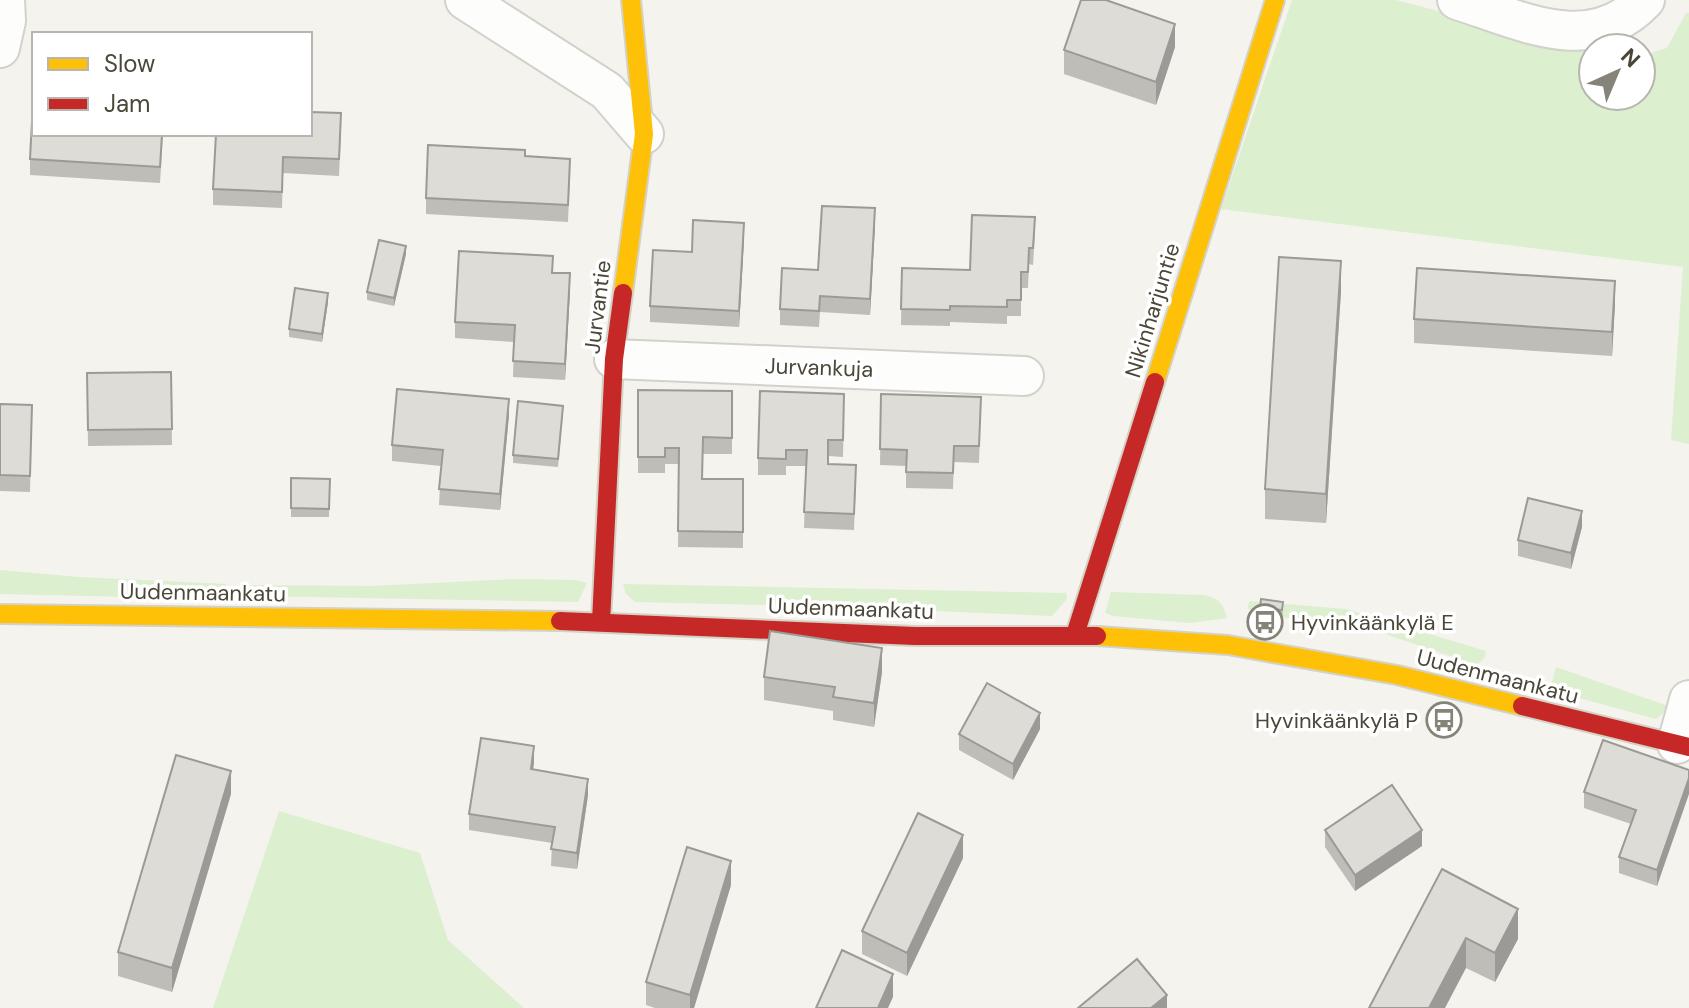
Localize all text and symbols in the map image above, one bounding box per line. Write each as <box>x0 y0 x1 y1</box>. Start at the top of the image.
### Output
legend <box>32 32 312 136</box>
north arrow <box>1577 32 1657 112</box>
text: N <box>1615 42 1646 74</box>
text: Slow <box>104 48 155 79</box>
text: Jam <box>104 88 150 119</box>
street label: Nikinharjuntie <box>1118 239 1187 381</box>
street label: Jurvantie <box>577 259 618 355</box>
street label: Jurvankuja <box>764 351 874 384</box>
street label: Uudenmaankatu <box>120 577 286 608</box>
street label: Uudenmaankatu <box>768 591 934 626</box>
bus stop icon: Hyvinkäänkylä E <box>1246 603 1284 641</box>
place label: Hyvinkäänkylä E <box>1291 608 1454 637</box>
street label: Uudenmaankatu <box>1414 642 1582 711</box>
bus stop icon: Hyvinkäänkylä P <box>1425 701 1463 739</box>
place label: Hyvinkäänkylä P <box>1255 706 1418 735</box>

